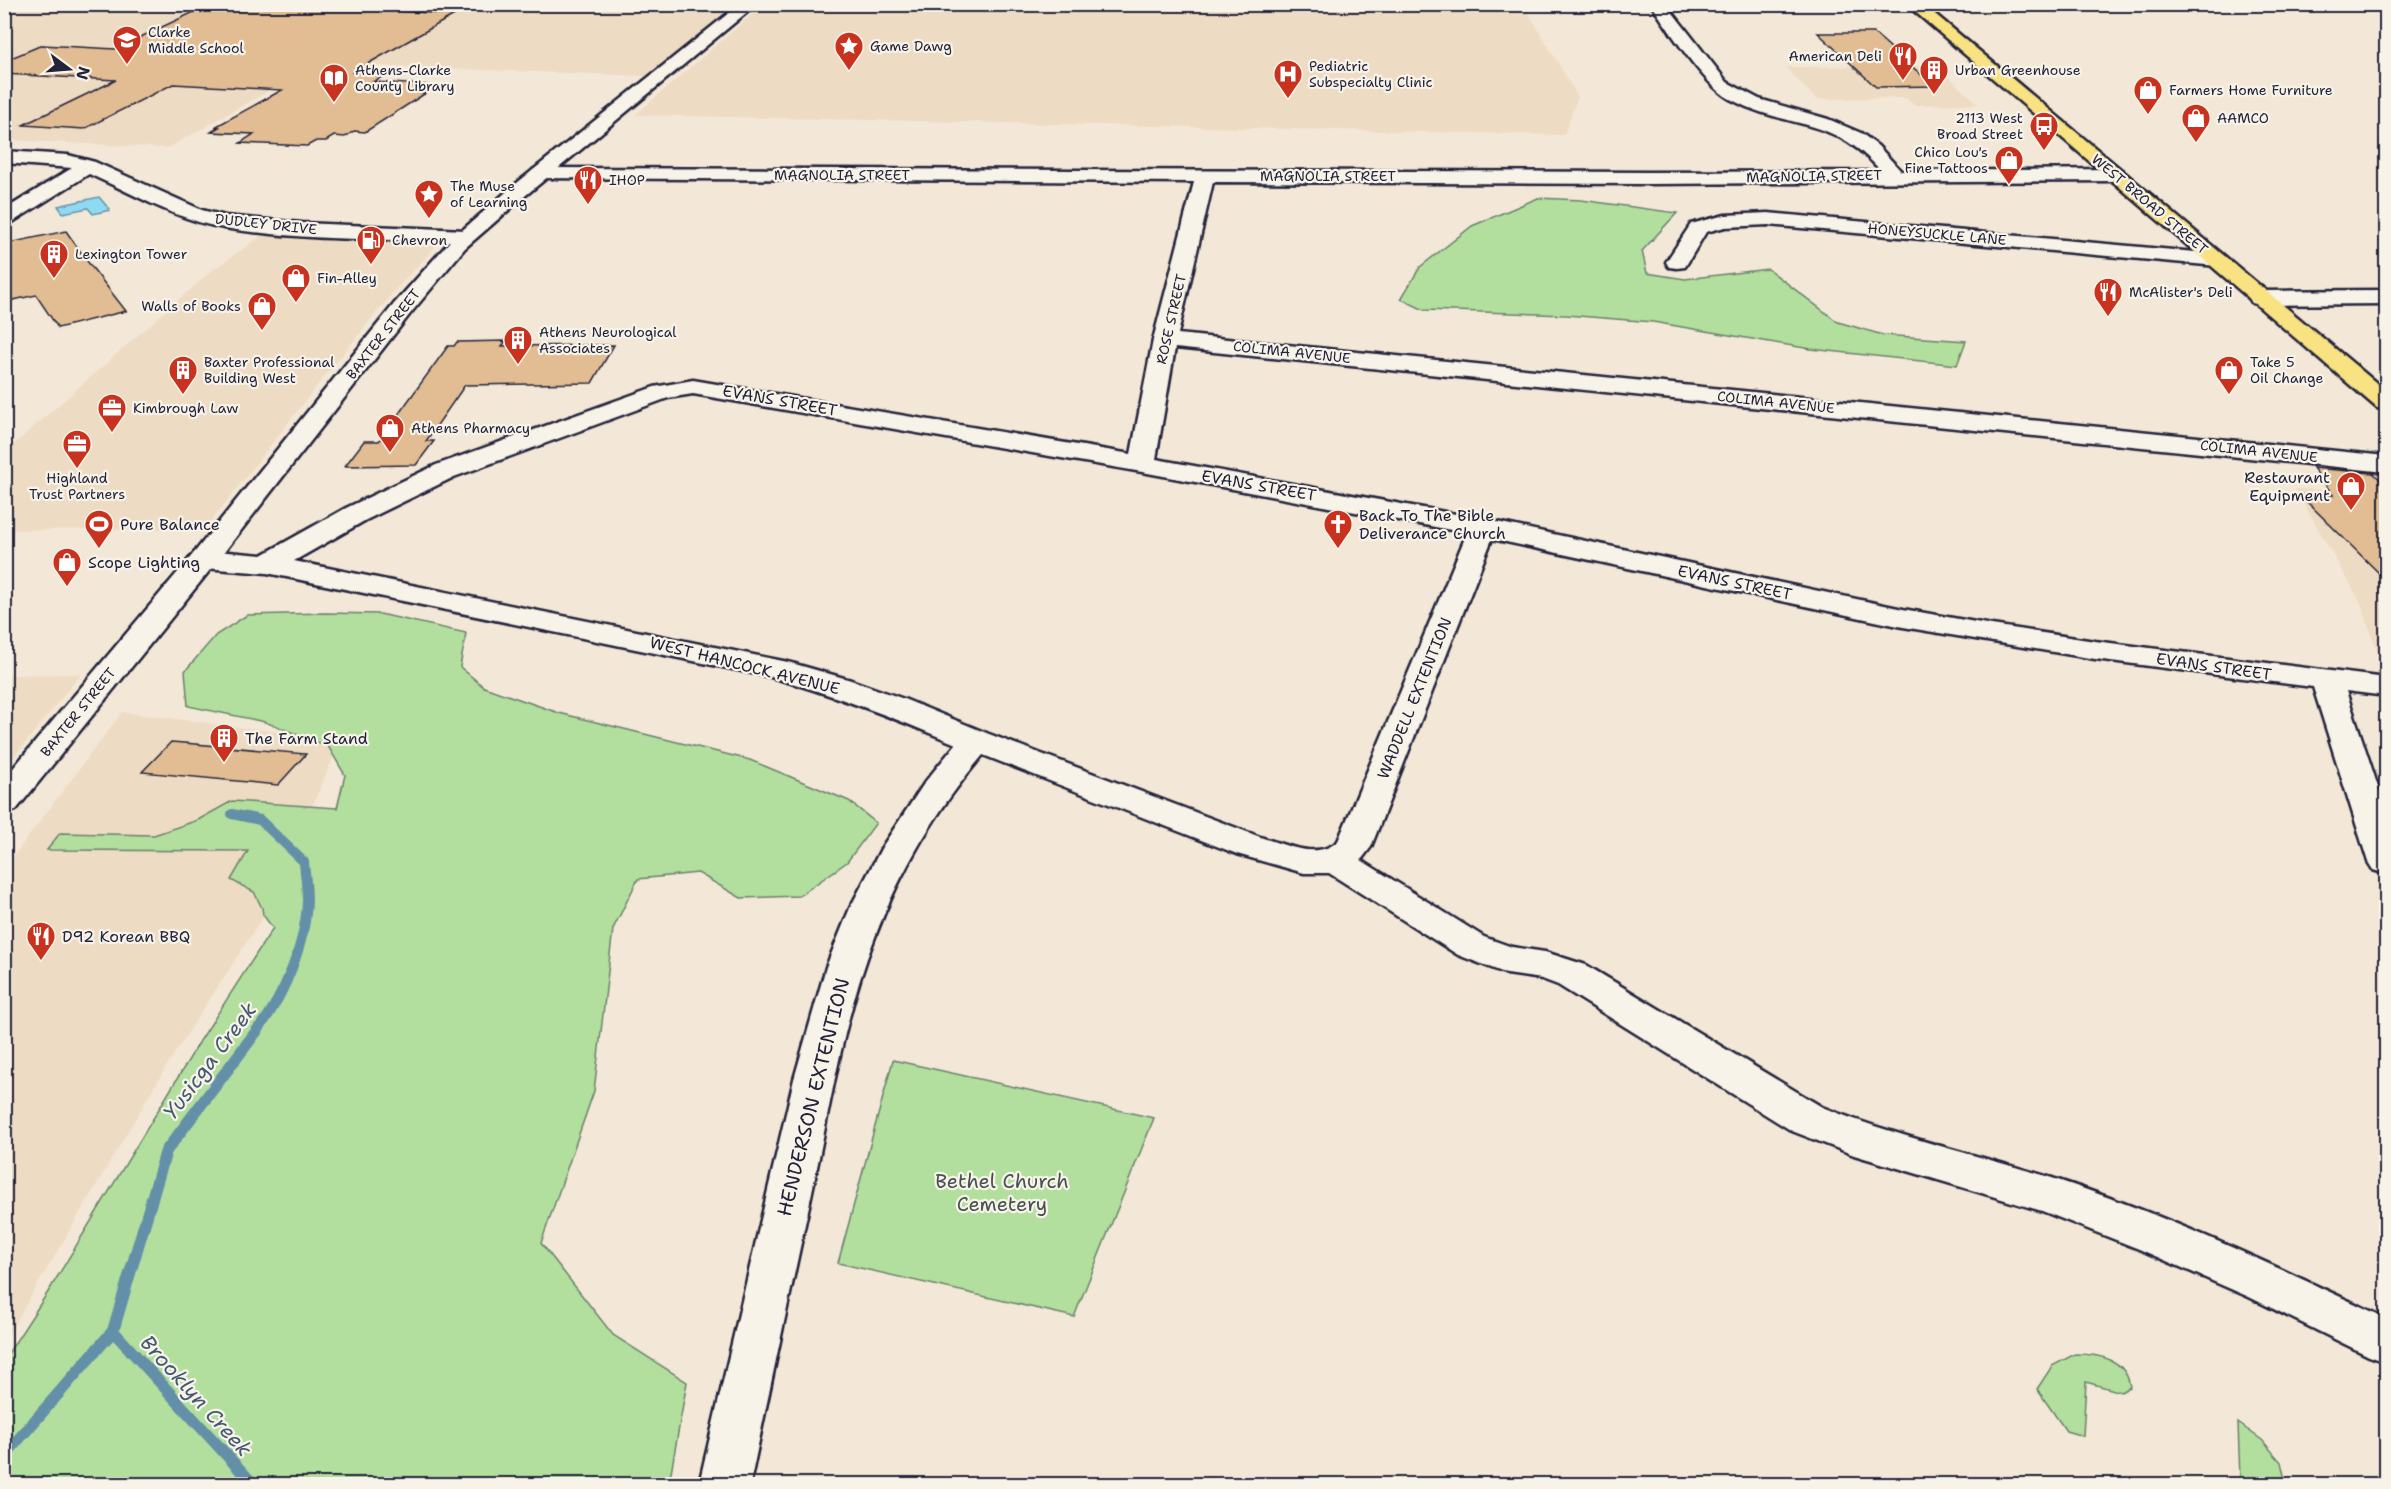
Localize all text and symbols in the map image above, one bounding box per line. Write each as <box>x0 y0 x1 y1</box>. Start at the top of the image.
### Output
place label: Clarke Middle School <box>148 23 244 57</box>
school or university icon: Clarke Middle School <box>111 24 143 66</box>
place icon: Game Dawg <box>833 30 865 72</box>
place label: Game Dawg <box>870 37 952 55</box>
north arrow <box>39 39 99 99</box>
restaurant icon: American Deli <box>1887 40 1919 82</box>
place label: American Deli <box>1789 47 1882 65</box>
building icon: Urban Greenhouse <box>1918 54 1950 96</box>
place label: Pediatric Subspecialty Clinic <box>1309 57 1432 91</box>
hospital icon: Pediatric Subspecialty Clinic <box>1272 58 1304 100</box>
place label: Athens-Clarke County Library <box>355 61 455 95</box>
place label: Urban Greenhouse <box>1955 61 2081 79</box>
library icon: Athens-Clarke County Library <box>318 62 350 104</box>
text: N <box>71 64 95 82</box>
shop icon: Farmers Home Furniture <box>2132 74 2164 116</box>
place label: Farmers Home Furniture <box>2169 81 2333 99</box>
shop icon: AAMCO <box>2180 102 2212 144</box>
place label: 2113 West Broad Street <box>1937 109 2023 143</box>
place label: AAMCO <box>2217 109 2269 127</box>
bus stop icon: 2113 West Broad Street <box>2028 110 2060 152</box>
place label: Chico Lou's Fine Tattoos <box>1905 143 1988 177</box>
shop icon: Chico Lou's Fine Tattoos <box>1993 144 2025 186</box>
street label: WEST BROAD STREET <box>2088 150 2212 258</box>
restaurant icon: IHOP <box>572 164 604 206</box>
street label: MAGNOLIA STREET <box>774 166 910 184</box>
street label: MAGNOLIA STREET <box>1746 166 1882 186</box>
street label: MAGNOLIA STREET <box>1260 167 1396 185</box>
place label: IHOP <box>609 171 645 189</box>
place label: The Muse of Learning <box>450 177 527 211</box>
place icon: The Muse of Learning <box>413 178 445 220</box>
street label: DUDLEY DRIVE <box>214 210 318 238</box>
street label: HONEYSUCKLE LANE <box>1867 219 2007 249</box>
fuel station icon: Chevron <box>355 224 387 266</box>
place label: Chevron <box>392 231 447 249</box>
building icon: Lexington Tower <box>38 238 70 280</box>
place label: Lexington Tower <box>75 245 188 263</box>
shop icon: Fin-Alley <box>280 262 312 304</box>
place label: Fin-Alley <box>317 269 377 287</box>
street label: ROSE STREET <box>1152 272 1190 366</box>
restaurant icon: McAlister's Deli <box>2092 276 2124 318</box>
place label: McAlister's Deli <box>2129 283 2233 301</box>
street label: BAXTER STREET <box>342 285 424 383</box>
shop icon: Walls of Books <box>246 290 278 332</box>
place label: Walls of Books <box>141 297 241 315</box>
place label: Athens Neurological Associates <box>539 323 677 357</box>
building icon: Athens Neurological Associates <box>502 324 534 366</box>
street label: COLIMA AVENUE <box>1232 337 1352 367</box>
place label: Baxter Professional Building West <box>204 353 335 387</box>
place label: Take 5 Oil Change <box>2250 353 2324 387</box>
building icon: Baxter Professional Building West <box>167 354 199 396</box>
shop icon: Take 5 Oil Change <box>2213 354 2245 396</box>
street label: EVANS STREET <box>721 380 839 421</box>
street label: COLIMA AVENUE <box>1716 387 1836 417</box>
office icon: Kimbrough Law <box>96 392 128 434</box>
place label: Kimbrough Law <box>133 399 238 417</box>
shop icon: Athens Pharmacy <box>374 412 406 454</box>
place label: Athens Pharmacy <box>411 419 530 437</box>
office icon: Highland Trust Partners <box>61 428 93 470</box>
street label: COLIMA AVENUE <box>2199 436 2319 466</box>
street label: EVANS STREET <box>1200 465 1318 506</box>
place label: Restaurant Equipment <box>2244 467 2330 506</box>
place label: Highland Trust Partners <box>29 469 125 503</box>
shop icon: Restaurant Equipment <box>2335 470 2367 512</box>
place label: Back To The Bible Deliverance Church <box>1359 505 1506 544</box>
sports icon: Pure Balance <box>83 508 115 550</box>
church icon: Back To The Bible Deliverance Church <box>1322 508 1354 550</box>
place label: Pure Balance <box>120 514 220 535</box>
shop icon: Scope Lighting <box>51 546 83 588</box>
place label: Scope Lighting <box>88 552 200 573</box>
street label: EVANS STREET <box>1676 560 1794 605</box>
street label: WADDELL EXTENTION <box>1372 614 1457 782</box>
street label: WEST HANCOCK AVENUE <box>648 632 842 699</box>
street label: EVANS STREET <box>2155 648 2273 685</box>
street label: BAXTER STREET <box>36 663 120 760</box>
building icon: The Farm Stand <box>208 722 240 764</box>
place label: The Farm Stand <box>245 728 368 749</box>
restaurant icon: D92 Korean BBQ <box>25 920 57 962</box>
place label: D92 Korean BBQ <box>62 926 190 947</box>
street label: HENDERSON EXTENTION <box>771 975 855 1219</box>
water label: Yusicga Creek <box>157 997 263 1125</box>
park label: Bethel Church Cemetery <box>935 1168 1069 1217</box>
water label: Brooklyn Creek <box>134 1329 258 1463</box>

